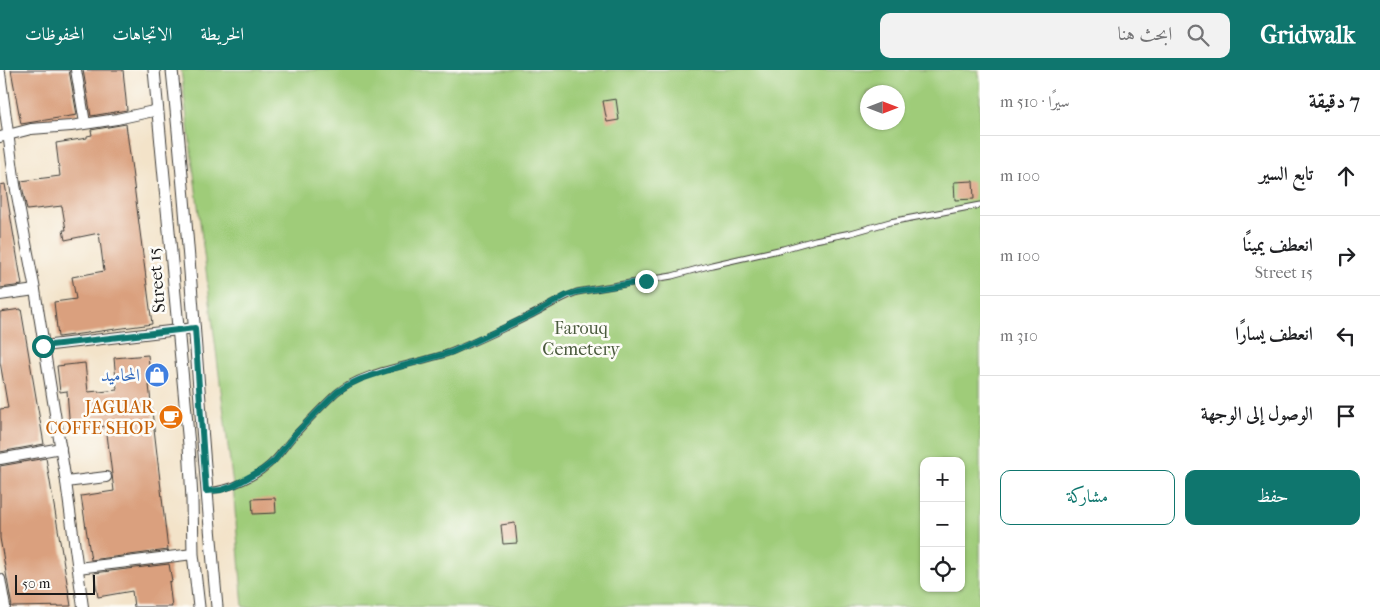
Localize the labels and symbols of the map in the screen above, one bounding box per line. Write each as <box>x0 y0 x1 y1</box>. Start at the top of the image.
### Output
north arrow <box>860 85 905 130</box>
street label: Street 15 <box>144 246 170 314</box>
route end <box>635 270 658 293</box>
park label: Farouq Cemetery <box>542 318 621 360</box>
route start <box>32 335 55 358</box>
shop icon: المحاميد <box>144 362 170 388</box>
place label: المحاميد <box>101 365 140 386</box>
place label: JAGUAR COFFE SHOP <box>45 397 155 439</box>
cafe icon: JAGUAR COFFE SHOP <box>158 404 184 430</box>
scale bar <box>15 572 95 595</box>

